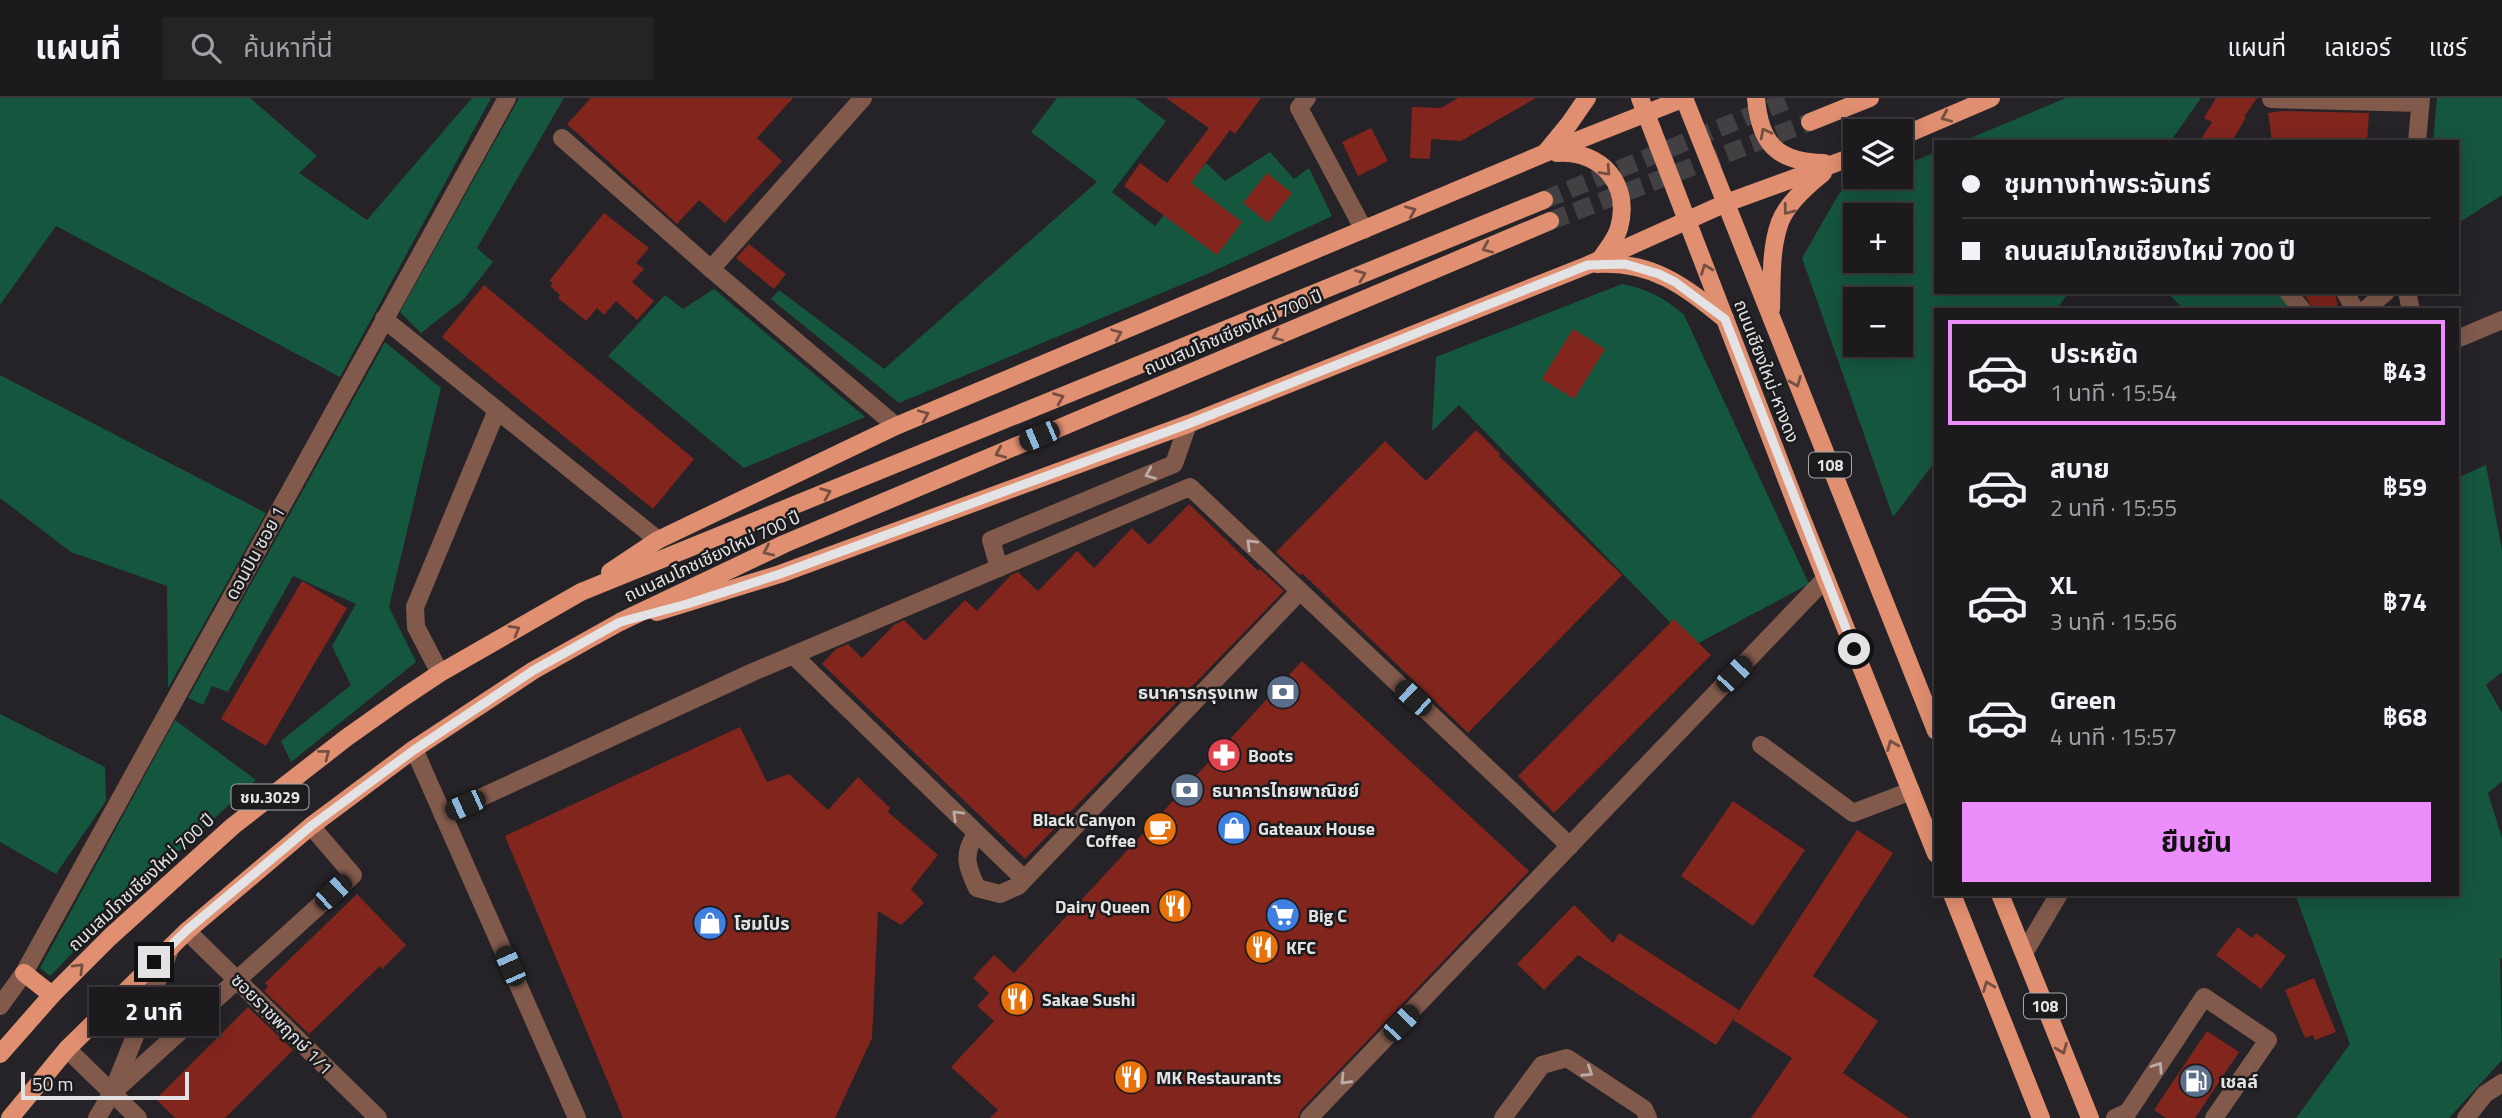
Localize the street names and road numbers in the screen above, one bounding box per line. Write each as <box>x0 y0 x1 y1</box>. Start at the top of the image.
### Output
street label: ถนนสมโภชเชียงใหม่ 700 ปี <box>1139 282 1327 382</box>
street label: ถนนเชียงใหม่-หางดง <box>1727 296 1807 446</box>
road number: 108 <box>1809 452 1851 478</box>
street label: ดอนปิน ซอย 1 <box>218 501 292 605</box>
street label: ถนนสมโภชเชียงใหม่ 700 ปี <box>619 503 805 609</box>
road number: ชม.3029 <box>232 784 308 810</box>
street label: ถนนสมโภชเชียงใหม่ 700 ปี <box>62 807 220 957</box>
street label: ซอยราชพฤกษ์ 1/1 <box>225 967 339 1081</box>
road number: 108 <box>2024 994 2066 1018</box>

